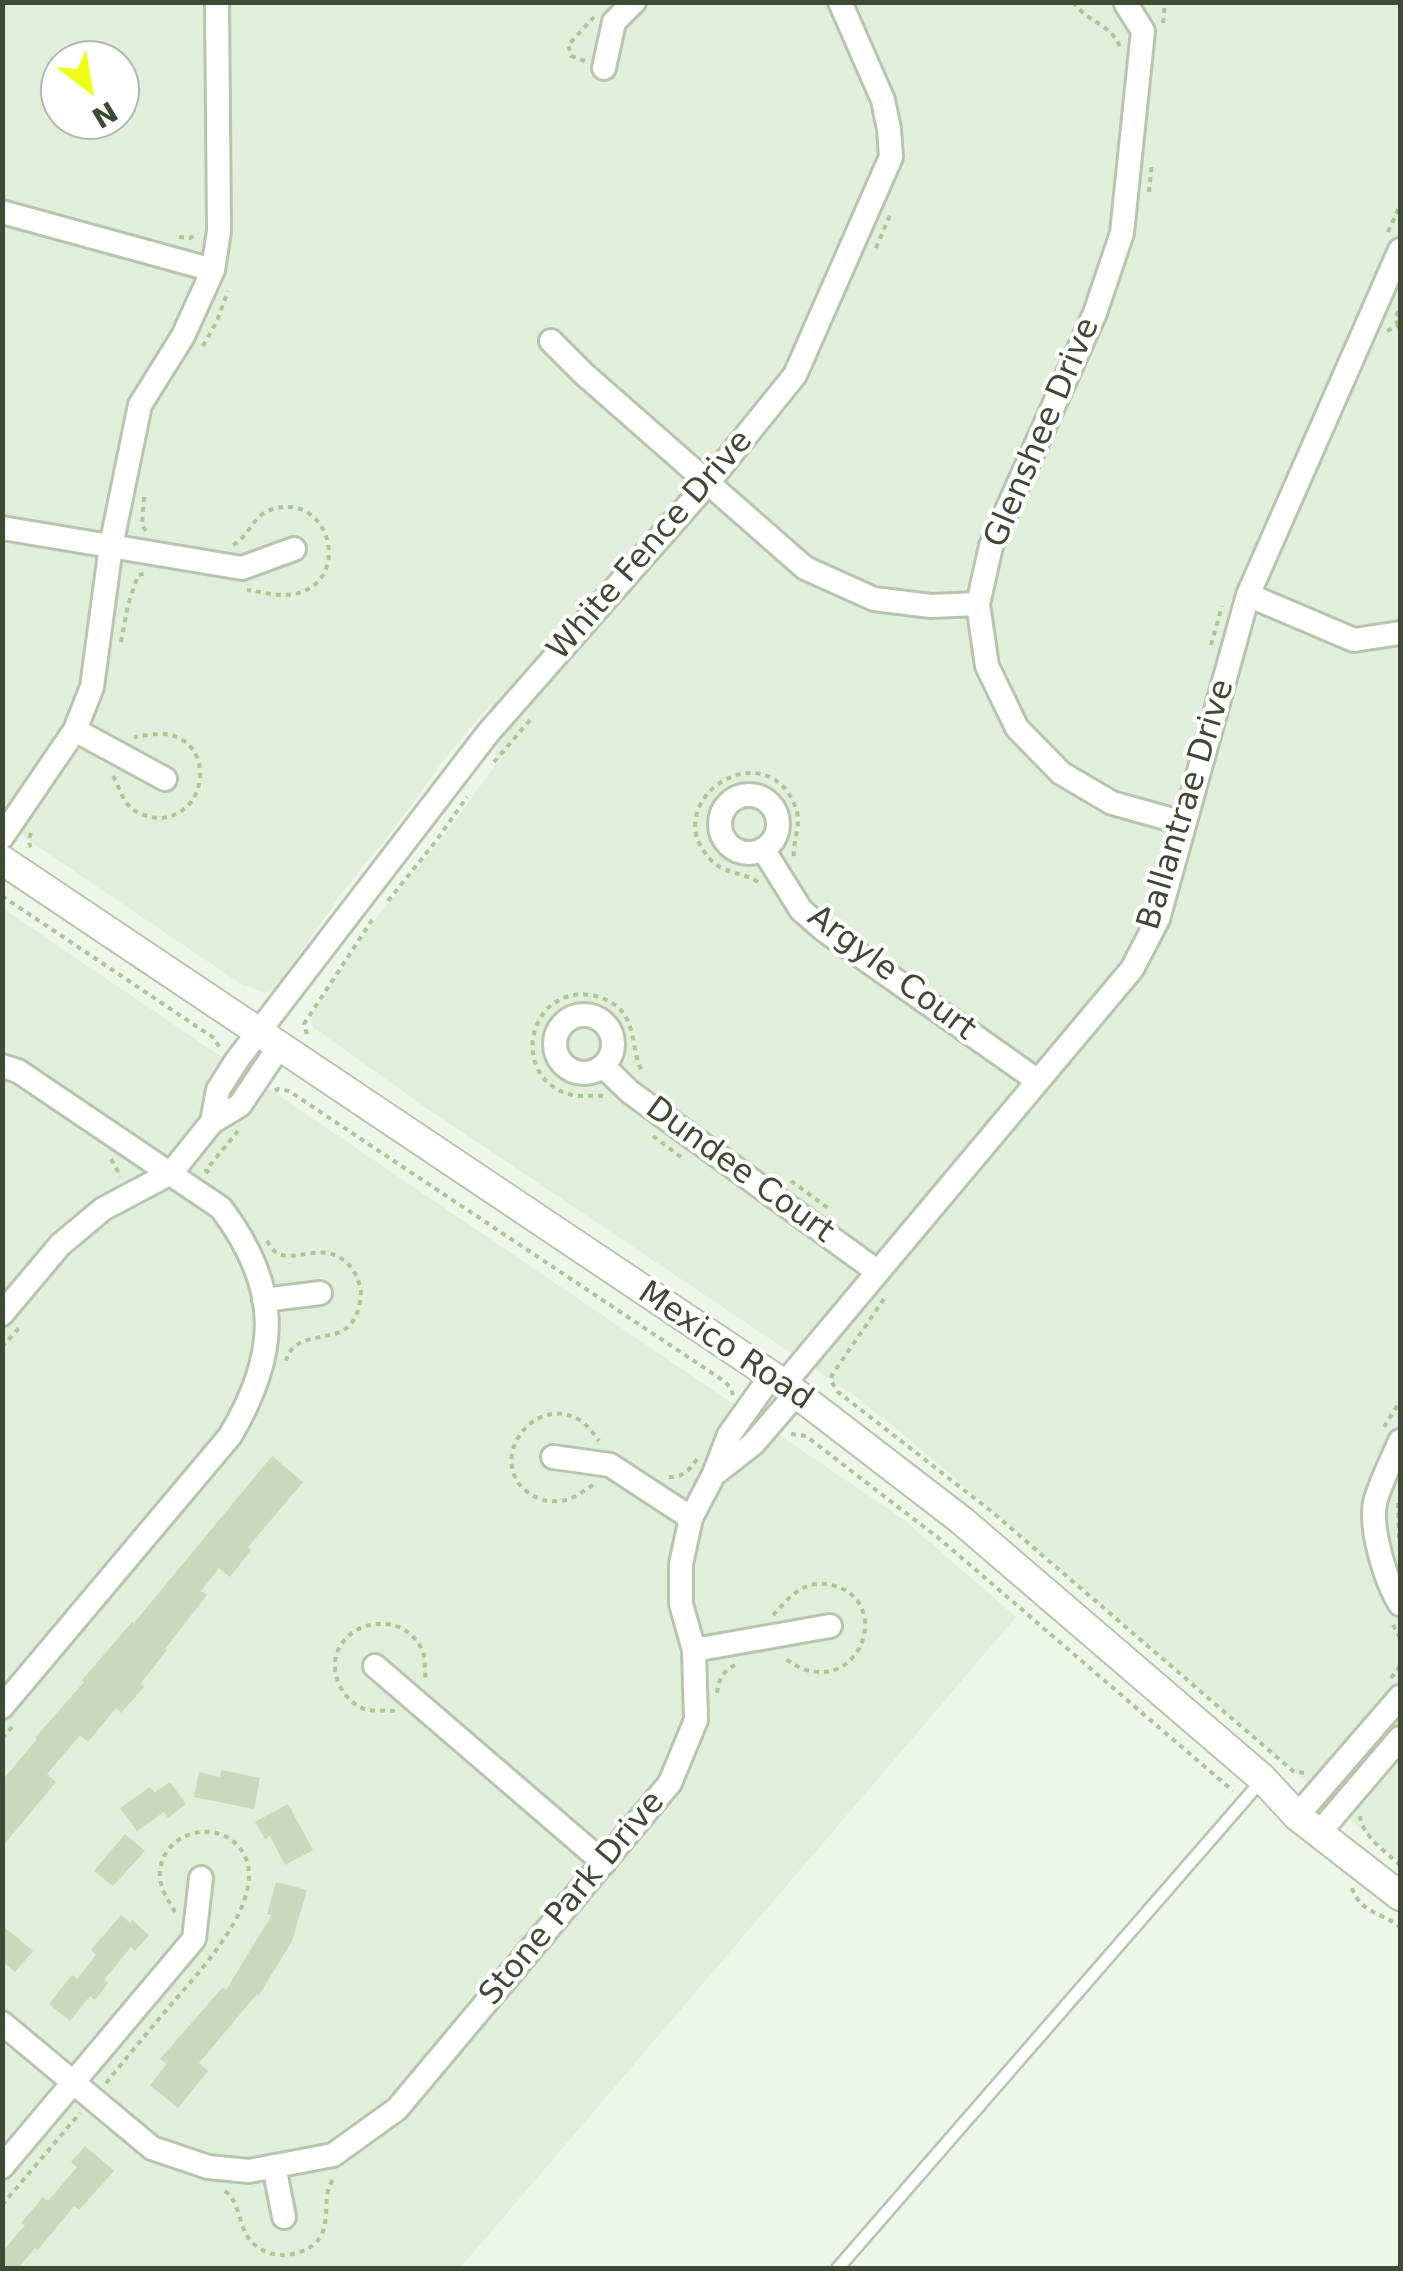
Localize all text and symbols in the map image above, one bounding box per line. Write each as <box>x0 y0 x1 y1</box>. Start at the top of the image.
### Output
north arrow <box>40 40 140 140</box>
text: N <box>86 94 123 135</box>
street label: Glenshee Drive <box>977 313 1109 553</box>
street label: White Fence Drive <box>541 423 761 669</box>
street label: Ballantrae Drive <box>1131 675 1243 935</box>
street label: Argyle Court <box>799 898 983 1050</box>
street label: Dundee Court <box>638 1090 840 1252</box>
street label: Mexico Road <box>630 1275 820 1419</box>
street label: Stone Park Drive <box>472 1784 674 2014</box>

